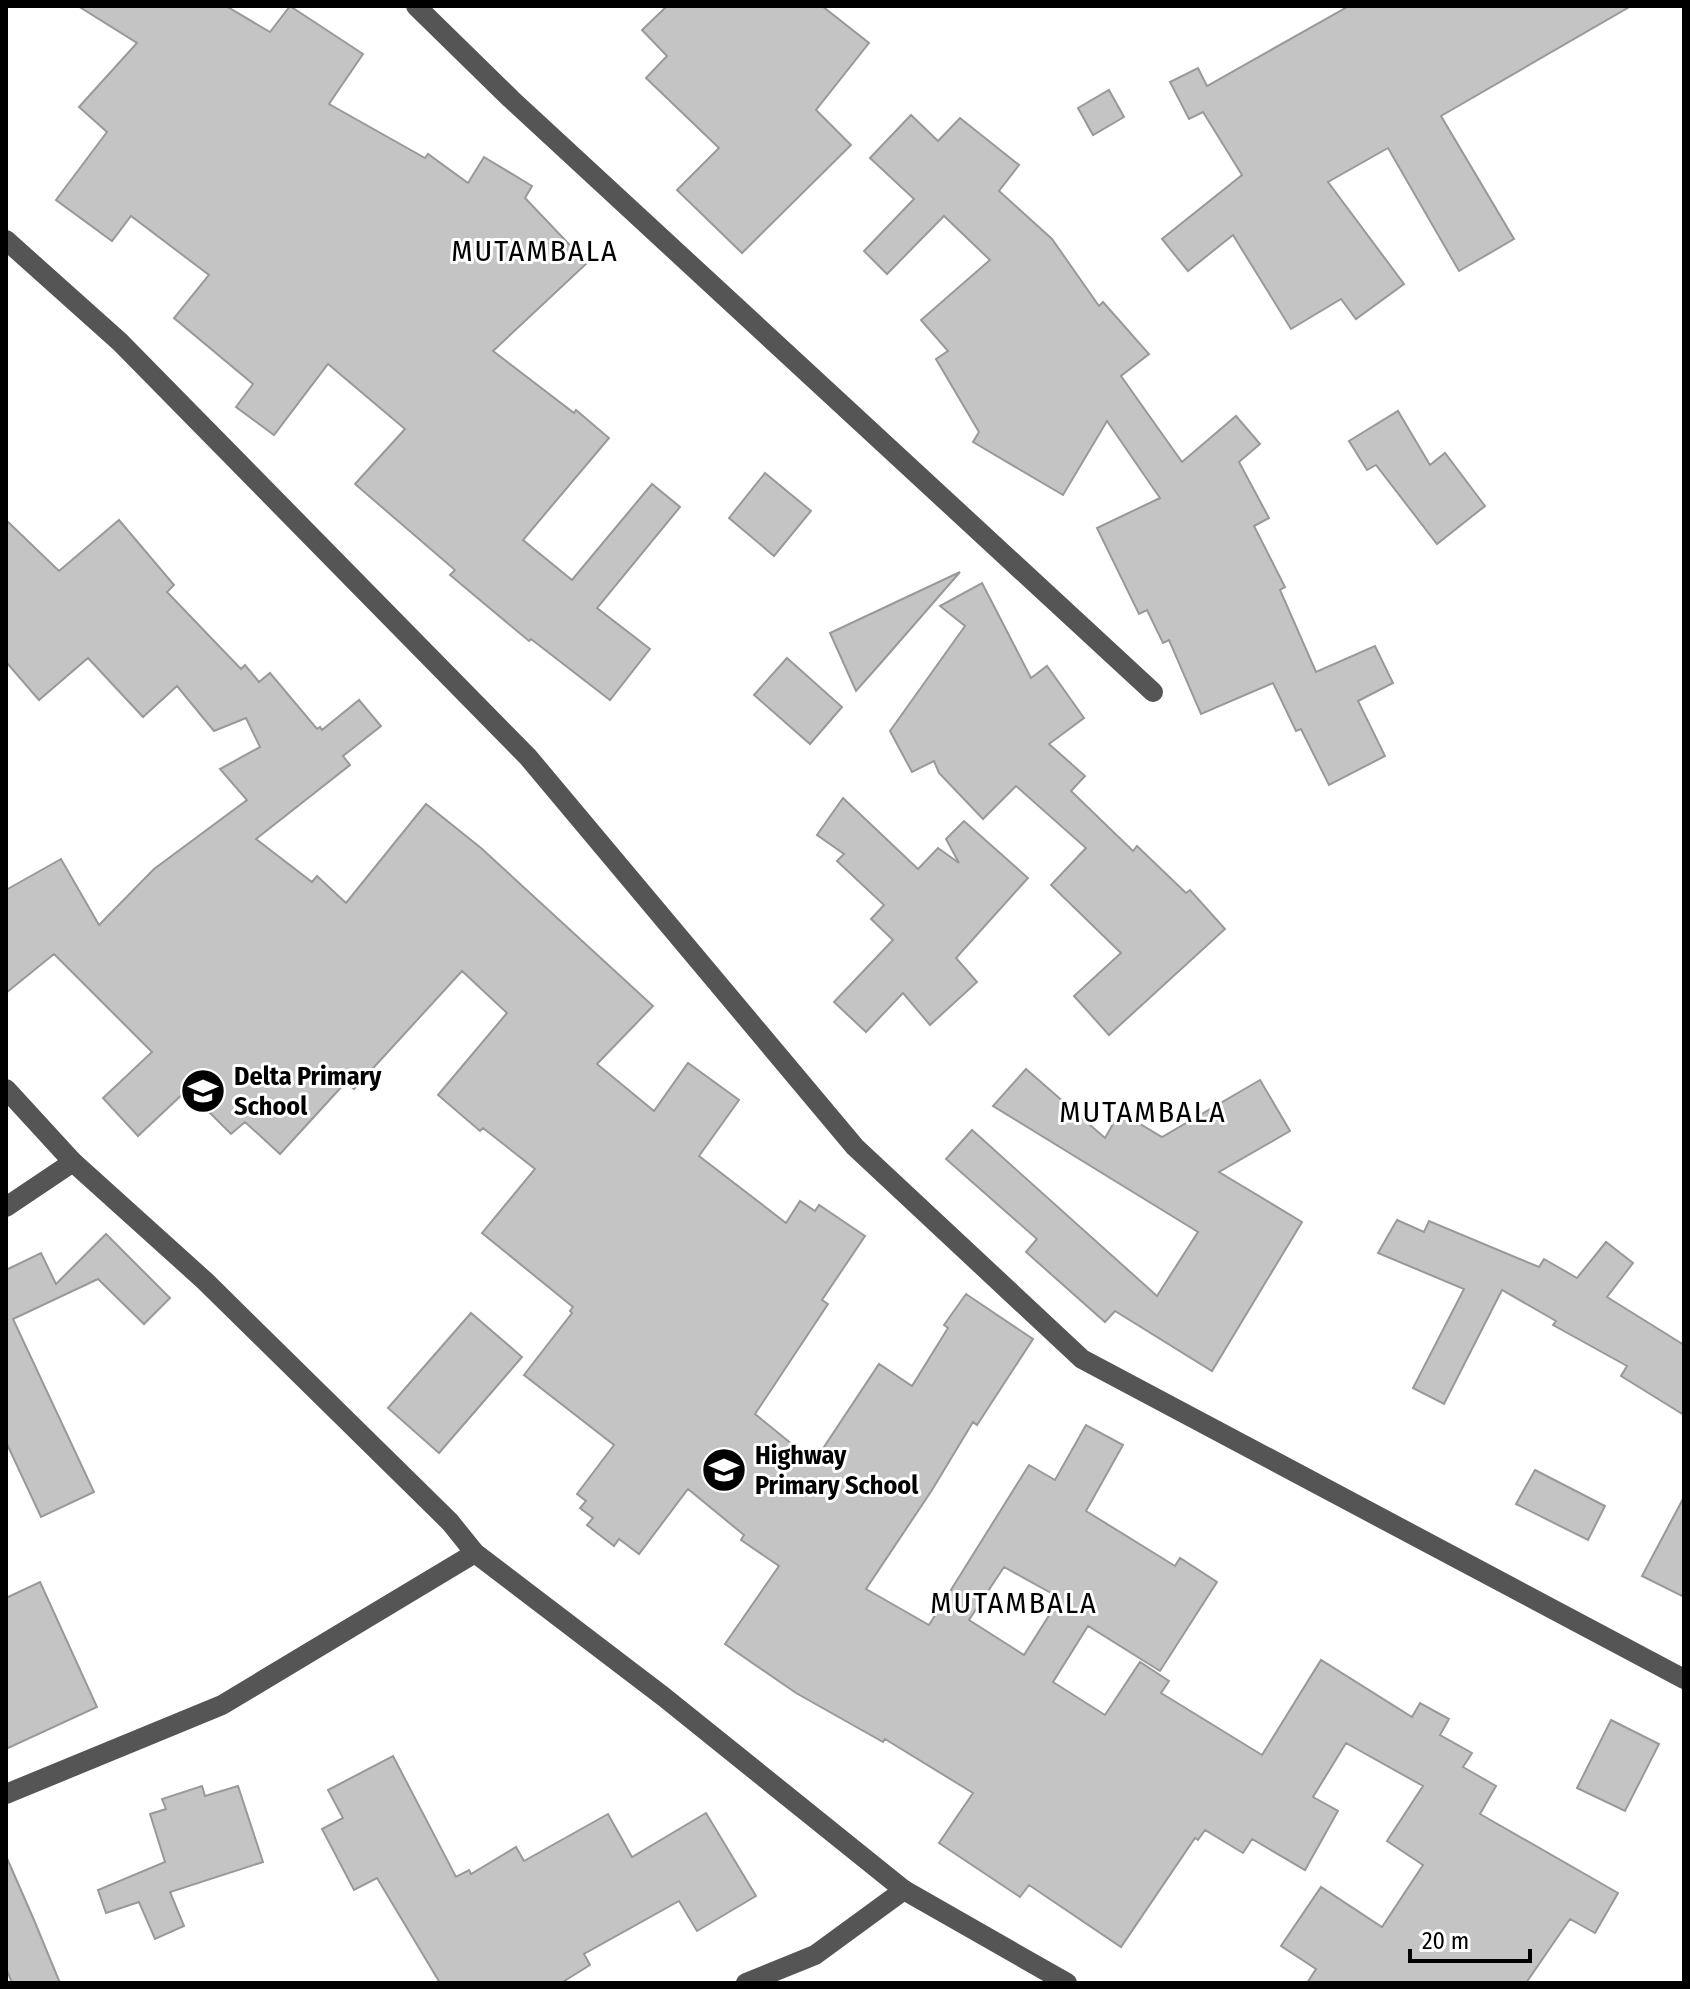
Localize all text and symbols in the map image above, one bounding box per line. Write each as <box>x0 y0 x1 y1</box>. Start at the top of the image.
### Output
district label: MUTAMBALA <box>451 233 619 269</box>
place label: Delta Primary School <box>234 1061 382 1122</box>
school or university icon: Delta Primary School <box>179 1067 227 1115</box>
district label: MUTAMBALA <box>1059 1094 1227 1130</box>
place label: Highway Primary School <box>755 1440 919 1501</box>
school or university icon: Highway Primary School <box>700 1446 748 1494</box>
district label: MUTAMBALA <box>930 1585 1098 1621</box>
scale bar <box>1410 1913 1530 1963</box>
text: 20 m <box>1422 1927 1469 1955</box>

